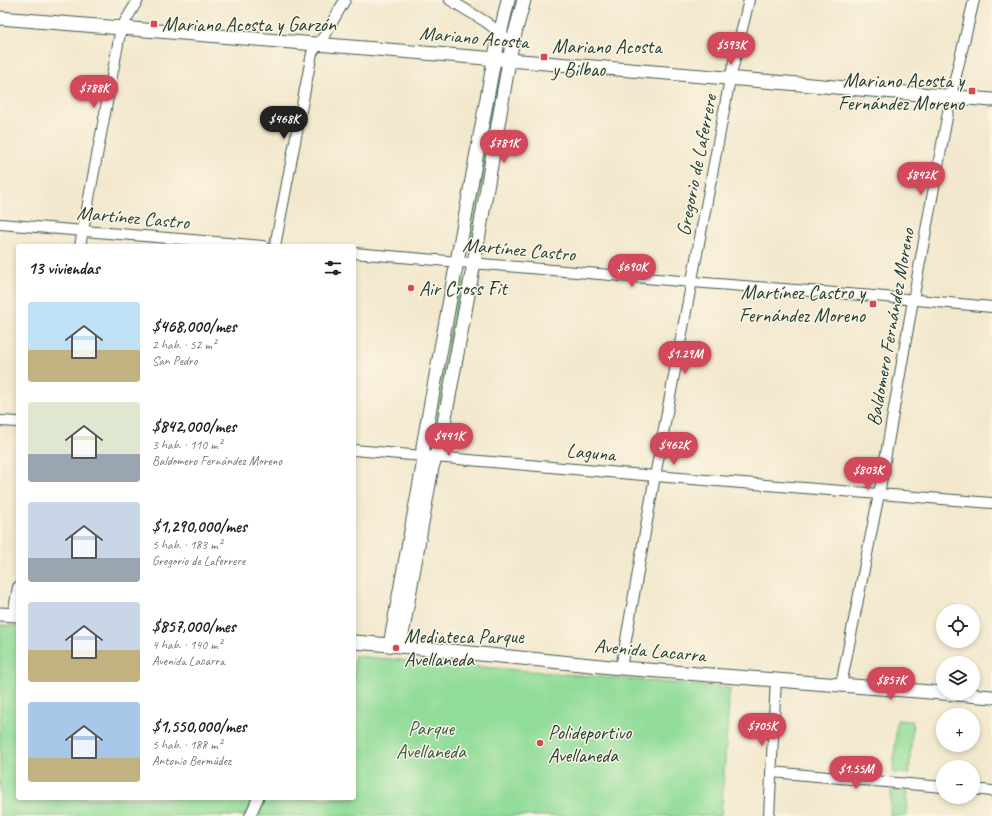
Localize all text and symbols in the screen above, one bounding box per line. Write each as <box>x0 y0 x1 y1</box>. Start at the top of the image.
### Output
place label: Mariano Acosta y Garzón <box>162 12 337 37</box>
marker: Mariano Acosta y Garzón <box>149 19 159 29</box>
street label: Mariano Acosta <box>418 20 531 55</box>
pin: $593K <box>703 32 759 66</box>
place label: Mariano Acosta y Bilbao <box>551 34 663 82</box>
text: $593K <box>716 37 746 53</box>
marker: Mariano Acosta y Bilbao <box>539 52 549 62</box>
place label: Mariano Acosta y Fernández Moreno <box>838 68 966 116</box>
pin: $788K <box>66 75 122 109</box>
text: $788K <box>79 80 109 96</box>
marker: Mariano Acosta y Fernández Moreno <box>967 86 977 96</box>
street label: Gregorio de Laferrere <box>671 91 723 238</box>
pin: $468K <box>256 106 312 140</box>
text: $468K <box>269 111 299 127</box>
pin: $781K <box>476 130 532 164</box>
text: $781K <box>489 135 519 151</box>
pin: $842K <box>893 162 949 196</box>
text: $842K <box>906 167 936 183</box>
street label: Martínez Castro <box>76 200 191 235</box>
street label: Baldomero Fernández Moreno <box>861 225 920 428</box>
street label: Martínez Castro <box>462 232 577 267</box>
pin: $690K <box>604 254 660 288</box>
icon: filters <box>322 257 344 279</box>
text: 13 viviendas <box>28 258 99 279</box>
text: $690K <box>617 259 647 275</box>
place label: Air Cross Fit <box>419 276 509 301</box>
place label: Martínez Castro y Fernández Moreno <box>739 280 867 328</box>
marker: Air Cross Fit <box>406 283 416 293</box>
marker: Martínez Castro y Fernández Moreno <box>868 299 878 309</box>
text: $468,000/mes <box>152 316 236 337</box>
icon: home <box>60 318 108 366</box>
text: 2 hab. · 52 m² <box>152 337 216 353</box>
pin: $1.29M <box>652 341 718 375</box>
text: $1.29M <box>667 346 703 362</box>
text: San Pedro <box>152 353 197 369</box>
text: $842,000/mes <box>152 416 236 437</box>
icon: home <box>60 418 108 466</box>
pin: $441K <box>421 423 477 457</box>
text: $441K <box>434 428 464 444</box>
pin: $462K <box>646 432 702 466</box>
text: 3 hab. · 110 m² <box>152 437 222 453</box>
text: $462K <box>659 437 689 453</box>
street label: Laguna <box>565 438 618 467</box>
text: Baldomero Fernández Moreno <box>152 453 282 469</box>
pin: $803K <box>840 457 896 491</box>
text: $803K <box>853 462 883 478</box>
text: $1,290,000/mes <box>152 516 247 537</box>
icon: home <box>60 518 108 566</box>
text: 5 hab. · 183 m² <box>152 537 222 553</box>
text: Gregorio de Laferrere <box>152 553 245 569</box>
map controls <box>936 604 980 804</box>
button: locate <box>936 604 980 648</box>
text: $857,000/mes <box>152 616 236 637</box>
icon: home <box>60 618 108 666</box>
place label: Mediateca Parque Avellaneda <box>404 624 525 672</box>
street label: Avenida Lacarra <box>593 633 708 668</box>
text: 4 hab. · 140 m² <box>152 637 222 653</box>
marker: Mediateca Parque Avellaneda <box>391 643 401 653</box>
text: Avenida Lacarra <box>152 653 225 669</box>
button: layers <box>936 656 980 700</box>
pin: $857K <box>863 667 919 701</box>
text: $857K <box>876 672 906 688</box>
button: + <box>936 708 980 752</box>
pin: $705K <box>734 713 790 747</box>
text: $1,550,000/mes <box>152 716 246 737</box>
park label: Parque Avellaneda <box>396 716 467 764</box>
icon: home <box>60 718 108 766</box>
text: $705K <box>747 718 777 734</box>
place label: Polideportivo Avellaneda <box>548 720 632 768</box>
text: 5 hab. · 188 m² <box>152 737 222 753</box>
marker: Polideportivo Avellaneda <box>535 738 545 748</box>
text: Antonio Bermúdez <box>152 753 231 769</box>
pin: $1.55M <box>823 756 889 790</box>
button: − <box>936 760 980 804</box>
text: $1.55M <box>838 761 874 777</box>

